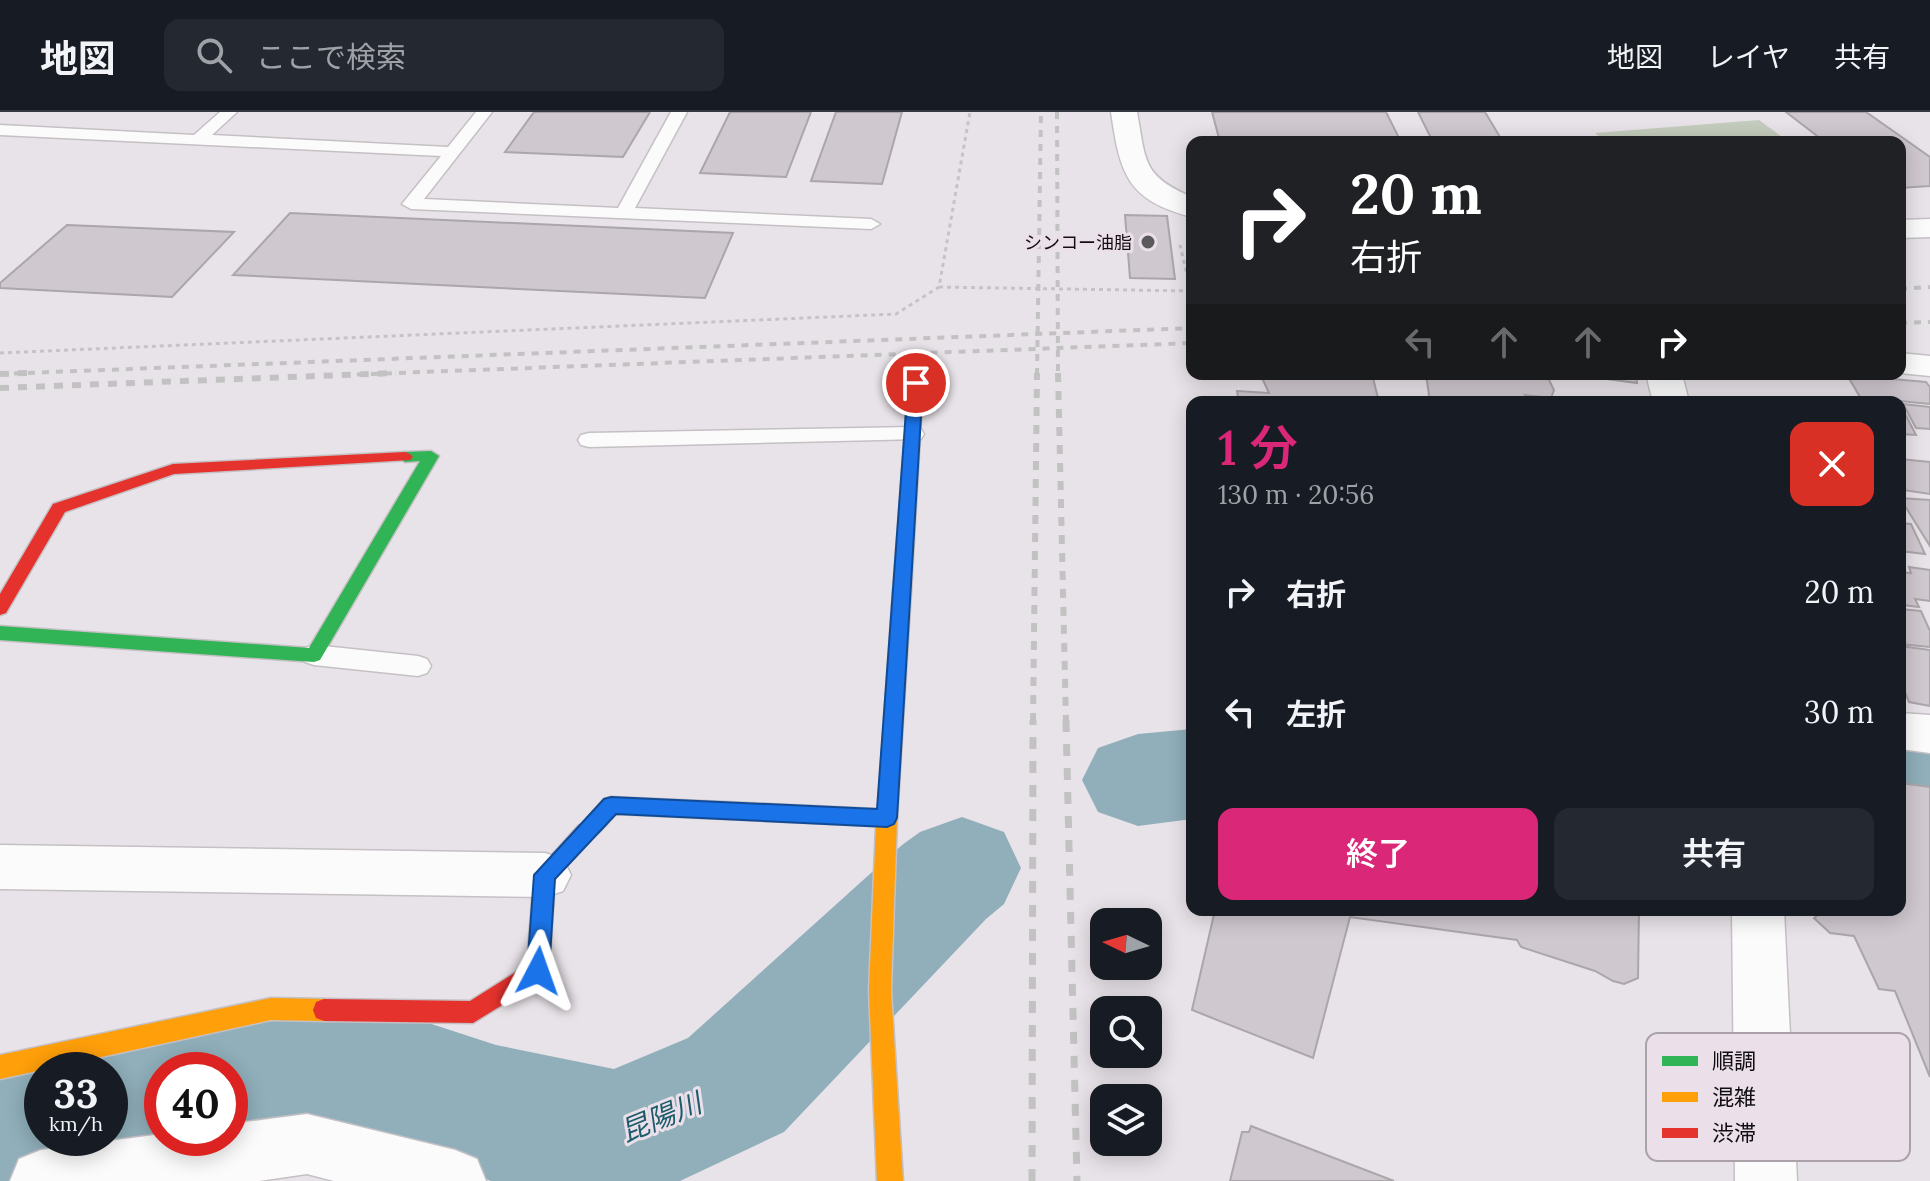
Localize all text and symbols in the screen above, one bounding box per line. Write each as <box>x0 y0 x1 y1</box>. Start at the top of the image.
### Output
search box <box>164 19 724 91</box>
icon: search <box>192 33 236 77</box>
text: 地図 <box>40 34 116 82</box>
text: ここで検索 <box>256 38 406 76</box>
text: 地図 <box>1607 39 1663 75</box>
text: レイヤ <box>1707 39 1790 75</box>
text: 共有 <box>1834 39 1890 75</box>
text: 20 m <box>1350 158 1482 229</box>
icon: right <box>1218 168 1322 272</box>
place label: シンコー油脂 <box>1024 231 1132 254</box>
marker: シンコー油脂 <box>1139 233 1157 251</box>
text: 右折 <box>1350 234 1422 280</box>
icon: left <box>1398 320 1442 364</box>
icon: ahead <box>1482 320 1526 364</box>
icon: ahead <box>1566 320 1610 364</box>
icon: right <box>1650 320 1694 364</box>
pin <box>882 349 950 417</box>
icon: arrive <box>894 361 938 405</box>
text: 1 分 <box>1218 417 1297 478</box>
button: close <box>1790 422 1874 506</box>
text: 130 m · 20:56 <box>1218 478 1374 511</box>
icon: right <box>1218 570 1262 614</box>
text: 20 m <box>1805 573 1874 611</box>
text: 右折 <box>1286 575 1346 613</box>
icon: left <box>1218 690 1262 734</box>
text: 30 m <box>1804 693 1874 731</box>
text: 左折 <box>1286 695 1346 733</box>
button: 終了 <box>1218 808 1538 900</box>
button: 共有 <box>1554 808 1874 900</box>
north arrow <box>1090 908 1162 980</box>
map controls <box>1090 908 1162 1156</box>
position arrow <box>496 929 580 1013</box>
button: search <box>1090 996 1162 1068</box>
legend <box>1646 1033 1910 1161</box>
text: 順調 <box>1712 1047 1756 1075</box>
speed limit sign: 40 <box>144 1052 248 1156</box>
text: 33 <box>54 1068 98 1119</box>
water label: 昆陽川 <box>615 1083 709 1149</box>
text: 混雑 <box>1712 1083 1756 1111</box>
button: layers <box>1090 1084 1162 1156</box>
text: km/h <box>49 1111 103 1136</box>
text: 渋滞 <box>1712 1119 1756 1147</box>

